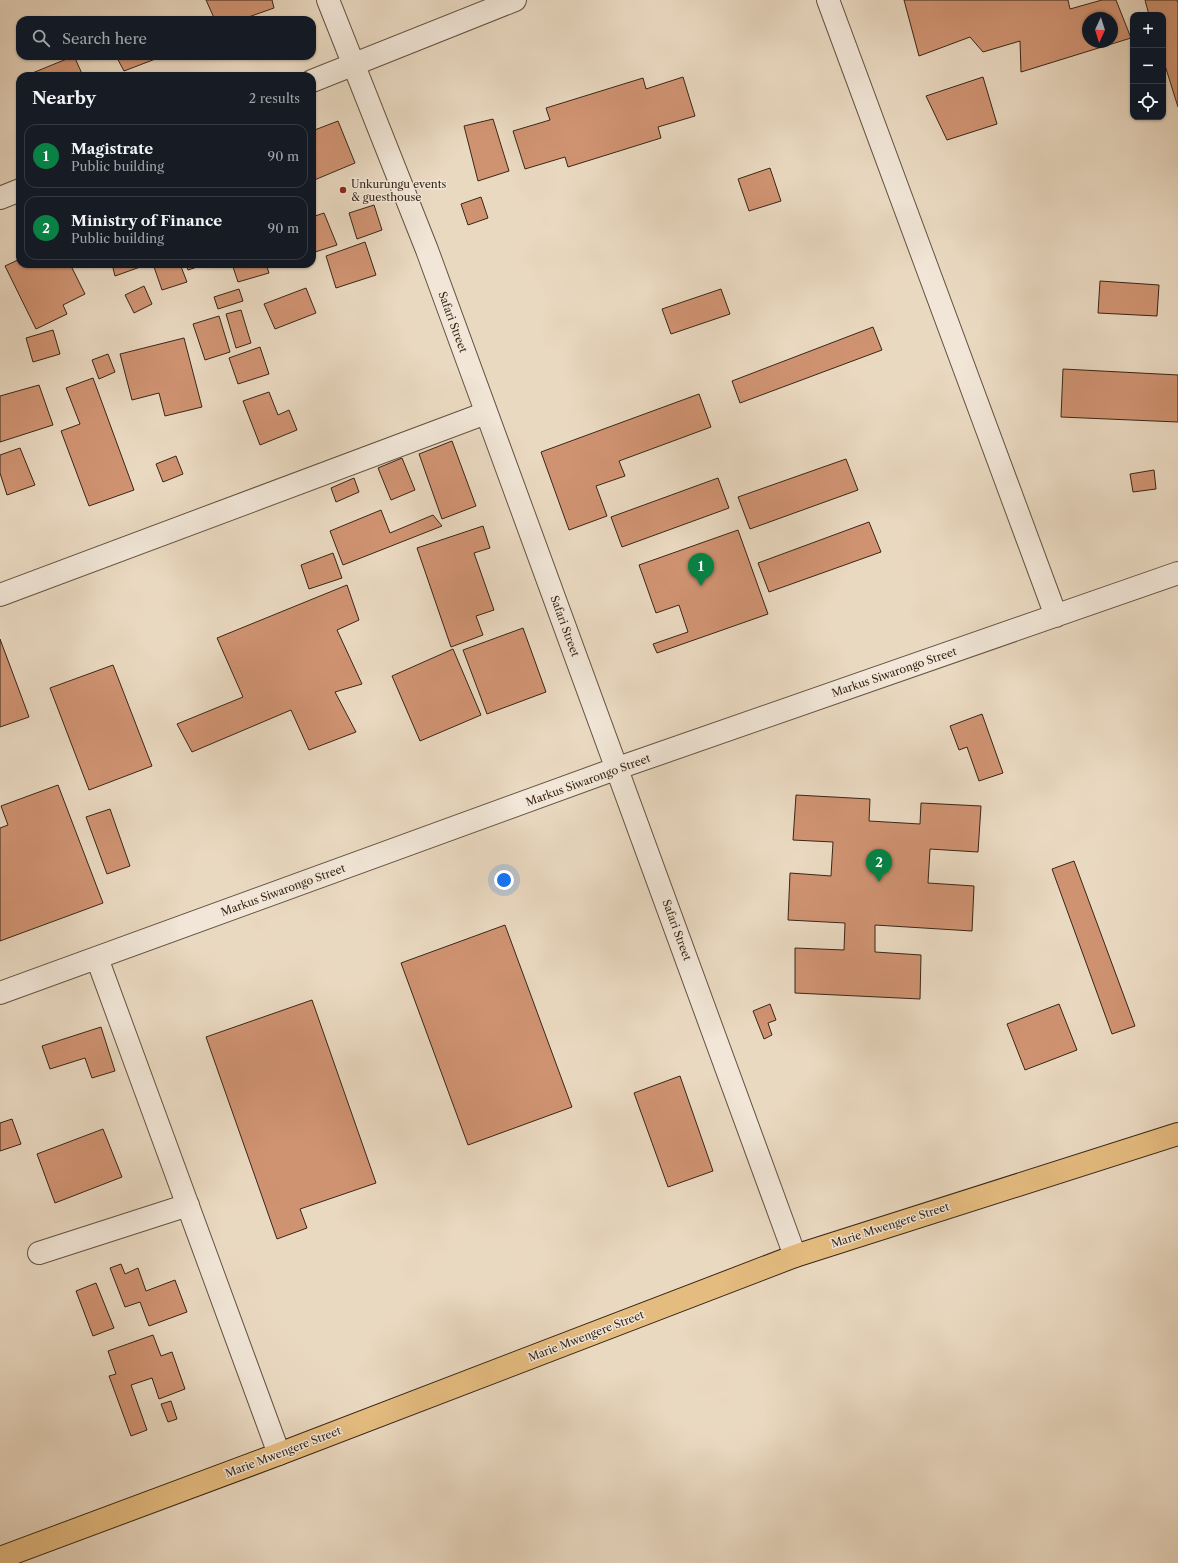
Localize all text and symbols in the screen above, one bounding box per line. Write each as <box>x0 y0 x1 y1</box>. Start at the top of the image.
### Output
north arrow <box>1082 12 1118 48</box>
map controls <box>1130 12 1166 120</box>
button: + <box>1130 12 1166 48</box>
search box <box>16 16 316 60</box>
icon: search <box>30 27 52 49</box>
text: Search here <box>62 29 147 48</box>
button: − <box>1130 48 1166 84</box>
button: locate <box>1130 84 1166 120</box>
text: Nearby <box>32 88 96 108</box>
text: 2 results <box>249 90 300 106</box>
text: Magistrate <box>71 139 153 158</box>
text: 1 <box>43 148 49 164</box>
text: 90 m <box>268 148 299 164</box>
text: Public building <box>71 158 164 174</box>
place label: Unkurungu events & guesthouse <box>351 177 447 204</box>
marker: Unkurungu events & guesthouse <box>338 185 348 195</box>
text: Ministry of Finance <box>71 211 222 230</box>
text: 2 <box>42 220 50 236</box>
text: 90 m <box>268 220 299 236</box>
text: Public building <box>71 230 164 246</box>
street label: Safari Street <box>435 289 471 355</box>
pin: 1 <box>688 553 714 586</box>
street label: Safari Street <box>547 593 583 659</box>
street label: Markus Siwarongo Street <box>830 644 959 700</box>
street label: Markus Siwarongo Street <box>524 751 652 809</box>
pin: 2 <box>866 849 892 882</box>
street label: Markus Siwarongo Street <box>219 861 347 919</box>
your location <box>494 870 514 890</box>
street label: Safari Street <box>659 897 695 963</box>
street label: Marie Mwengere Street <box>829 1199 951 1251</box>
street label: Marie Mwengere Street <box>526 1307 646 1365</box>
street label: Marie Mwengere Street <box>223 1423 343 1481</box>

